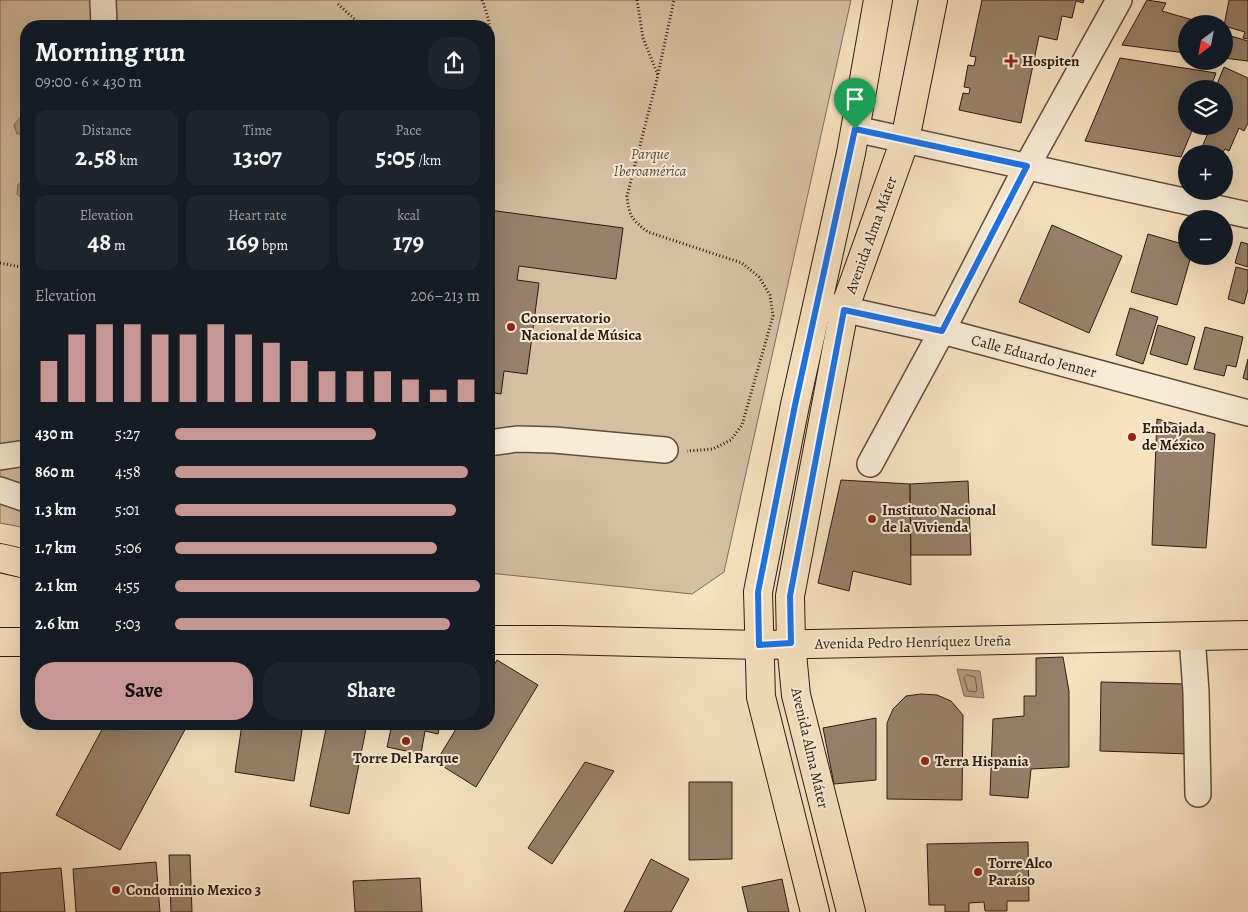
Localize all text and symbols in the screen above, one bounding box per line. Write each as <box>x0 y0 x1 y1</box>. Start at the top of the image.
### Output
north arrow <box>1178 15 1232 70</box>
map controls <box>1178 15 1233 265</box>
text: Morning run <box>35 33 185 71</box>
button: share <box>428 37 480 89</box>
place label: Hospiten <box>1022 51 1080 71</box>
marker: Hospiten <box>1004 54 1018 68</box>
text: 09:00 · 6 × 430 m <box>35 71 142 93</box>
pin <box>834 78 876 129</box>
button: layers <box>1178 80 1233 135</box>
icon: arrive <box>841 85 869 113</box>
text: Distance <box>81 121 132 140</box>
text: Time <box>243 121 272 140</box>
text: Pace <box>396 121 421 140</box>
text: 2.58 <box>75 140 117 174</box>
text: 13:07 <box>233 140 282 174</box>
text: 5:05 <box>376 140 415 174</box>
park label: Parque Iberoamérica <box>614 144 687 181</box>
button: + <box>1178 145 1233 200</box>
text: km <box>117 151 138 170</box>
text: /km <box>415 151 441 170</box>
street label: Avenida Alma Máter <box>840 173 902 297</box>
text: Elevation <box>80 206 133 225</box>
text: Heart rate <box>228 206 287 225</box>
text: kcal <box>397 206 420 225</box>
button: − <box>1178 210 1233 265</box>
text: 48 <box>87 225 111 259</box>
text: 169 <box>227 225 259 259</box>
text: 179 <box>393 225 424 259</box>
text: m <box>111 236 126 255</box>
text: bpm <box>259 236 288 255</box>
text: Elevation <box>35 285 96 307</box>
text: 206–213 m <box>411 285 480 307</box>
place label: Conservatorio Nacional de Música <box>521 308 643 345</box>
marker: Conservatorio Nacional de Música <box>505 321 517 333</box>
street label: Calle Eduardo Jenner <box>969 330 1099 382</box>
place label: Embajada de México <box>1142 418 1206 455</box>
text: 430 m <box>35 423 74 445</box>
text: 5:27 <box>115 423 140 445</box>
marker: Embajada de México <box>1126 431 1138 443</box>
text: 860 m <box>35 461 74 483</box>
text: 4:58 <box>115 461 141 483</box>
text: 1.3 km <box>35 499 76 521</box>
text: 5:01 <box>115 499 140 521</box>
place label: Instituto Nacional de la Vivienda <box>882 500 996 537</box>
marker: Instituto Nacional de la Vivienda <box>866 513 878 525</box>
text: 1.7 km <box>35 537 76 559</box>
text: 5:06 <box>115 537 142 559</box>
text: 2.1 km <box>35 575 77 597</box>
text: 4:55 <box>115 575 140 597</box>
text: 2.6 km <box>35 613 79 635</box>
text: 5:03 <box>115 613 141 635</box>
street label: Avenida Pedro Henríquez Ureña <box>814 630 1011 654</box>
button: Save <box>35 662 253 720</box>
button: Share <box>263 662 480 720</box>
street label: Avenida Alma Máter <box>786 685 834 811</box>
marker: Torre Del Parque <box>400 735 412 747</box>
place label: Torre Del Parque <box>353 748 459 768</box>
place label: Terra Hispania <box>935 751 1030 771</box>
marker: Terra Hispania <box>919 755 931 767</box>
place label: Torre Alco Paraíso <box>988 853 1053 890</box>
marker: Torre Alco Paraíso <box>972 866 984 878</box>
place label: Condominio Mexico 3 <box>126 880 261 900</box>
marker: Condominio Mexico 3 <box>110 884 122 896</box>

